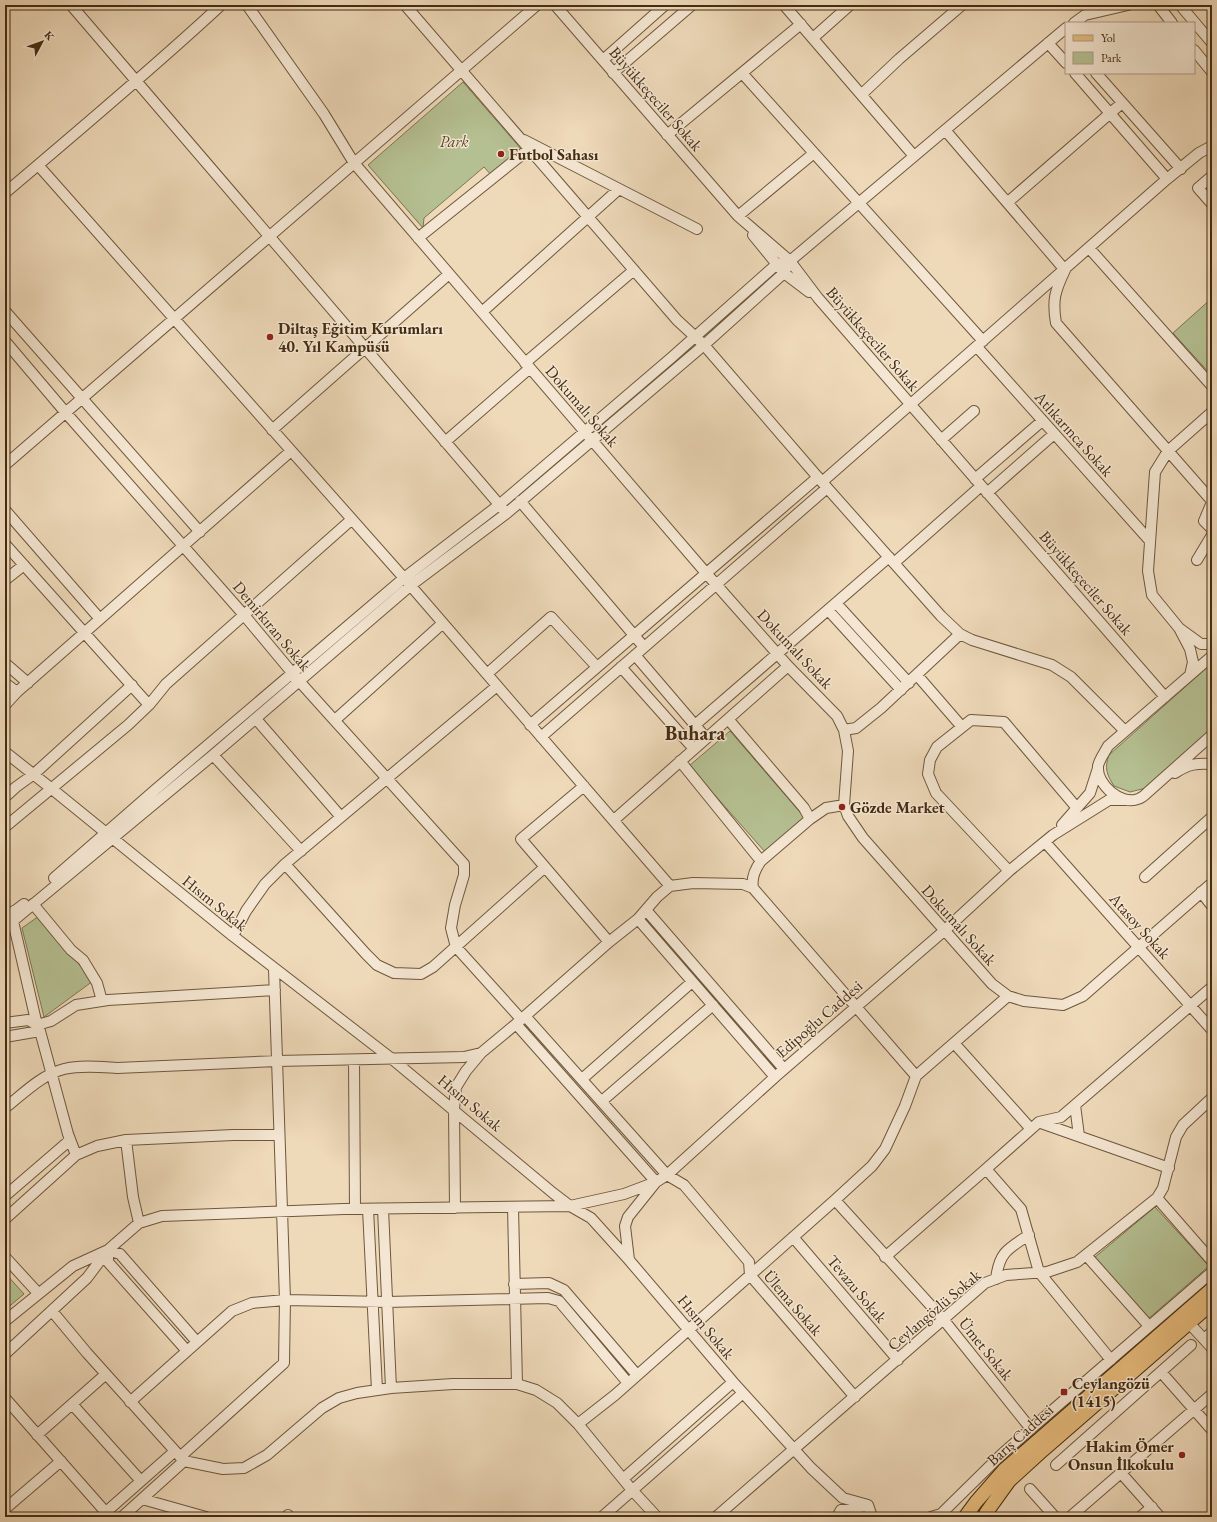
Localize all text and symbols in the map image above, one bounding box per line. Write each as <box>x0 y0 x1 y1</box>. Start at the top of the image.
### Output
north arrow <box>22 22 62 62</box>
legend <box>1065 22 1195 74</box>
text: K <box>42 28 58 44</box>
text: Yol <box>1101 30 1115 46</box>
street label: Büyükkeçeciler Sokak <box>605 42 708 156</box>
text: Park <box>1101 50 1122 66</box>
park label: Park <box>439 131 469 152</box>
place label: Futbol Sahası <box>509 144 599 165</box>
marker: Futbol Sahası <box>496 149 506 159</box>
street label: Büyükkeçeciler Sokak <box>822 282 925 396</box>
place label: Diltaş Eğitim Kurumları 40. Yıl Kampüsü <box>278 318 443 357</box>
marker: Diltaş Eğitim Kurumları 40. Yıl Kampüsü <box>265 332 275 342</box>
street label: Dokumalı Sokak <box>541 361 624 452</box>
street label: Atlıkarınca Sokak <box>1029 386 1118 481</box>
street label: Büyükkeçeciler Sokak <box>1035 526 1138 640</box>
street label: Demirkıran Sokak <box>228 577 316 676</box>
street label: Dokumalı Sokak <box>753 605 838 694</box>
district label: Buhara <box>665 720 725 746</box>
place label: Gözde Market <box>850 797 945 818</box>
marker: Gözde Market <box>837 802 847 812</box>
street label: Hısım Sokak <box>178 870 252 936</box>
street label: Dokumalı Sokak <box>917 880 1001 970</box>
street label: Atasoy Sokak <box>1104 888 1176 964</box>
street label: Edipoğlu Caddesi <box>771 975 867 1063</box>
street label: Hısım Sokak <box>433 1070 507 1136</box>
street label: Tevazu Sokak <box>823 1251 892 1328</box>
street label: Ceylangözlü Sokak <box>883 1264 986 1355</box>
street label: Ülema Sokak <box>759 1266 828 1341</box>
street label: Hısım Sokak <box>673 1290 739 1364</box>
street label: Ümet Sokak <box>954 1313 1018 1385</box>
place label: Ceylangözü (1415) <box>1072 1373 1150 1412</box>
marker: Ceylangözü (1415) <box>1059 1387 1069 1397</box>
street label: Barış Caddesi <box>982 1399 1058 1470</box>
place label: Hakim Ömer Onsun İlkokulu <box>1068 1436 1174 1475</box>
marker: Hakim Ömer Onsun İlkokulu <box>1177 1450 1187 1460</box>

